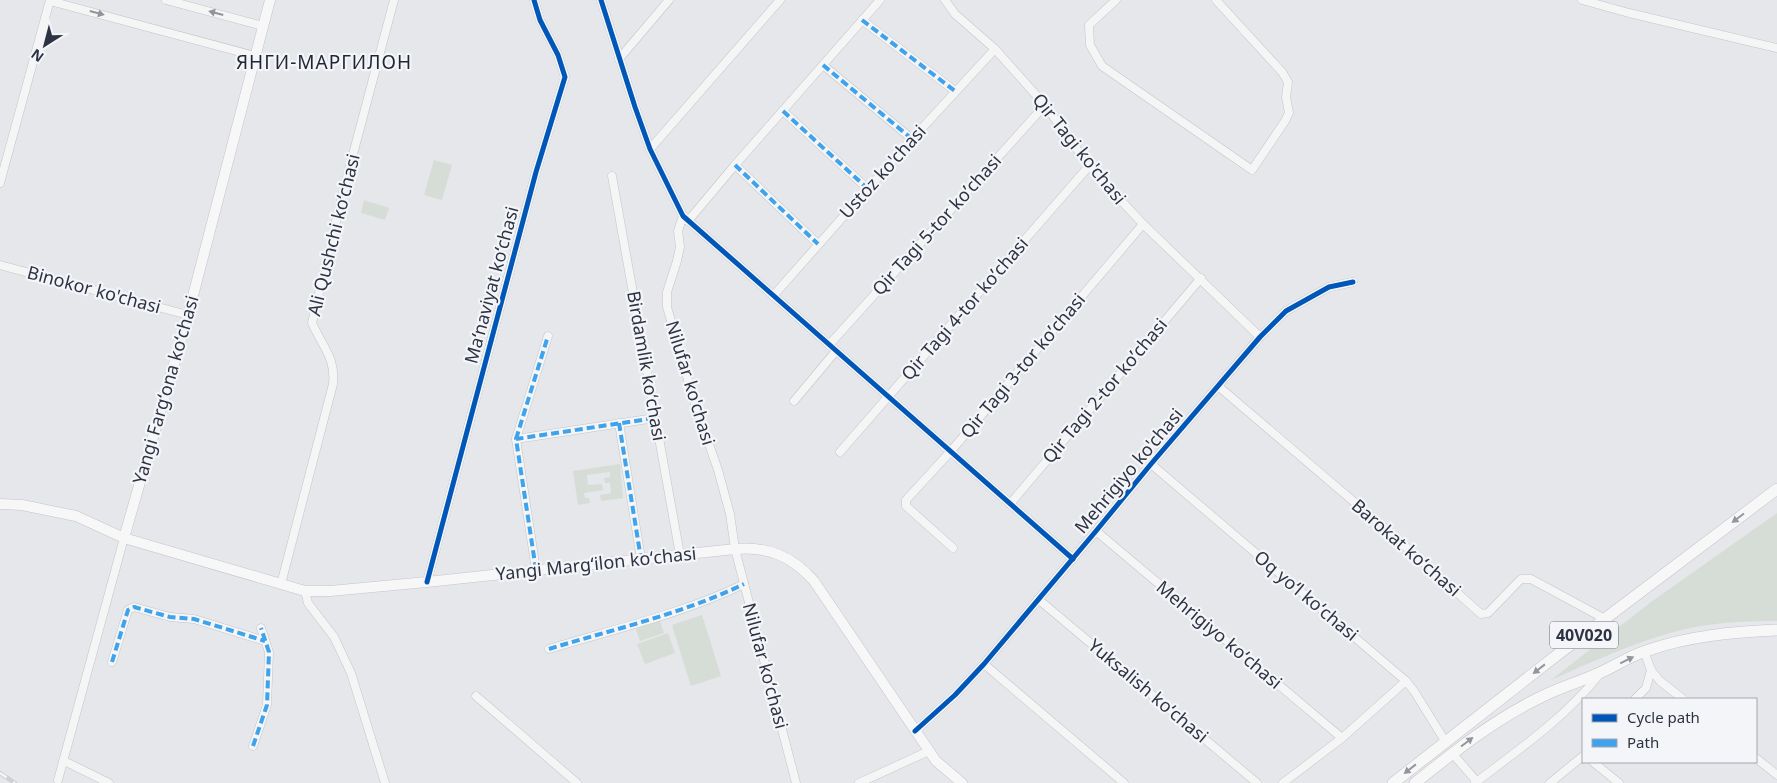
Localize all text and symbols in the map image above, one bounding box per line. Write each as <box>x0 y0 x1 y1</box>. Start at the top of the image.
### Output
one-way arrow <box>208 9 223 17</box>
one-way arrow <box>90 10 105 18</box>
north arrow <box>20 20 70 70</box>
text: N <box>27 45 47 67</box>
district label: ЯНГИ-МАРГИЛОН <box>236 49 412 75</box>
street label: Qir Tagi ko'chasi <box>1028 88 1132 209</box>
street label: Ustoz ko'chasi <box>834 119 931 223</box>
street label: Qir Tagi 5-tor koʼchasi <box>866 149 1006 300</box>
street label: Ali Qushchi koʻchasi <box>301 151 365 318</box>
street label: Maʻnaviyat koʻchasi <box>459 203 524 366</box>
street label: Qir Tagi 4-tor koʼchasi <box>895 232 1033 385</box>
street label: Binokor ko'chasi <box>25 260 164 318</box>
street label: Qir Tagi 3-tor koʼchasi <box>954 288 1090 443</box>
street label: Birdamlik koʻchasi <box>622 289 672 443</box>
street label: Yangi Fargʻona koʻchasi <box>127 293 204 487</box>
street label: Qir Tagi 2-tor koʼchasi <box>1036 313 1172 468</box>
street label: Nilufar ko'chasi <box>661 318 721 448</box>
street label: Mehrigiyo ko'chasi <box>1069 403 1188 538</box>
street label: Barokat koʻchasi <box>1347 493 1466 601</box>
one-way arrow <box>1732 513 1745 524</box>
street label: Yangi Margʻilon koʻchasi <box>494 541 697 585</box>
street label: Oq yoʻl koʻchasi <box>1249 545 1364 646</box>
street label: Mehrigiyo koʻchasi <box>1152 575 1287 694</box>
street label: Nilufar koʻchasi <box>738 600 794 731</box>
road number: 40V020 <box>1550 622 1618 648</box>
street label: Yuksalish koʻchasi <box>1084 633 1214 748</box>
one-way arrow <box>1620 656 1634 664</box>
one-way arrow <box>1532 664 1545 675</box>
legend <box>1582 698 1757 763</box>
text: Cycle path <box>1627 707 1700 727</box>
text: Path <box>1627 732 1659 752</box>
one-way arrow <box>1460 737 1474 747</box>
one-way arrow <box>1403 764 1417 774</box>

